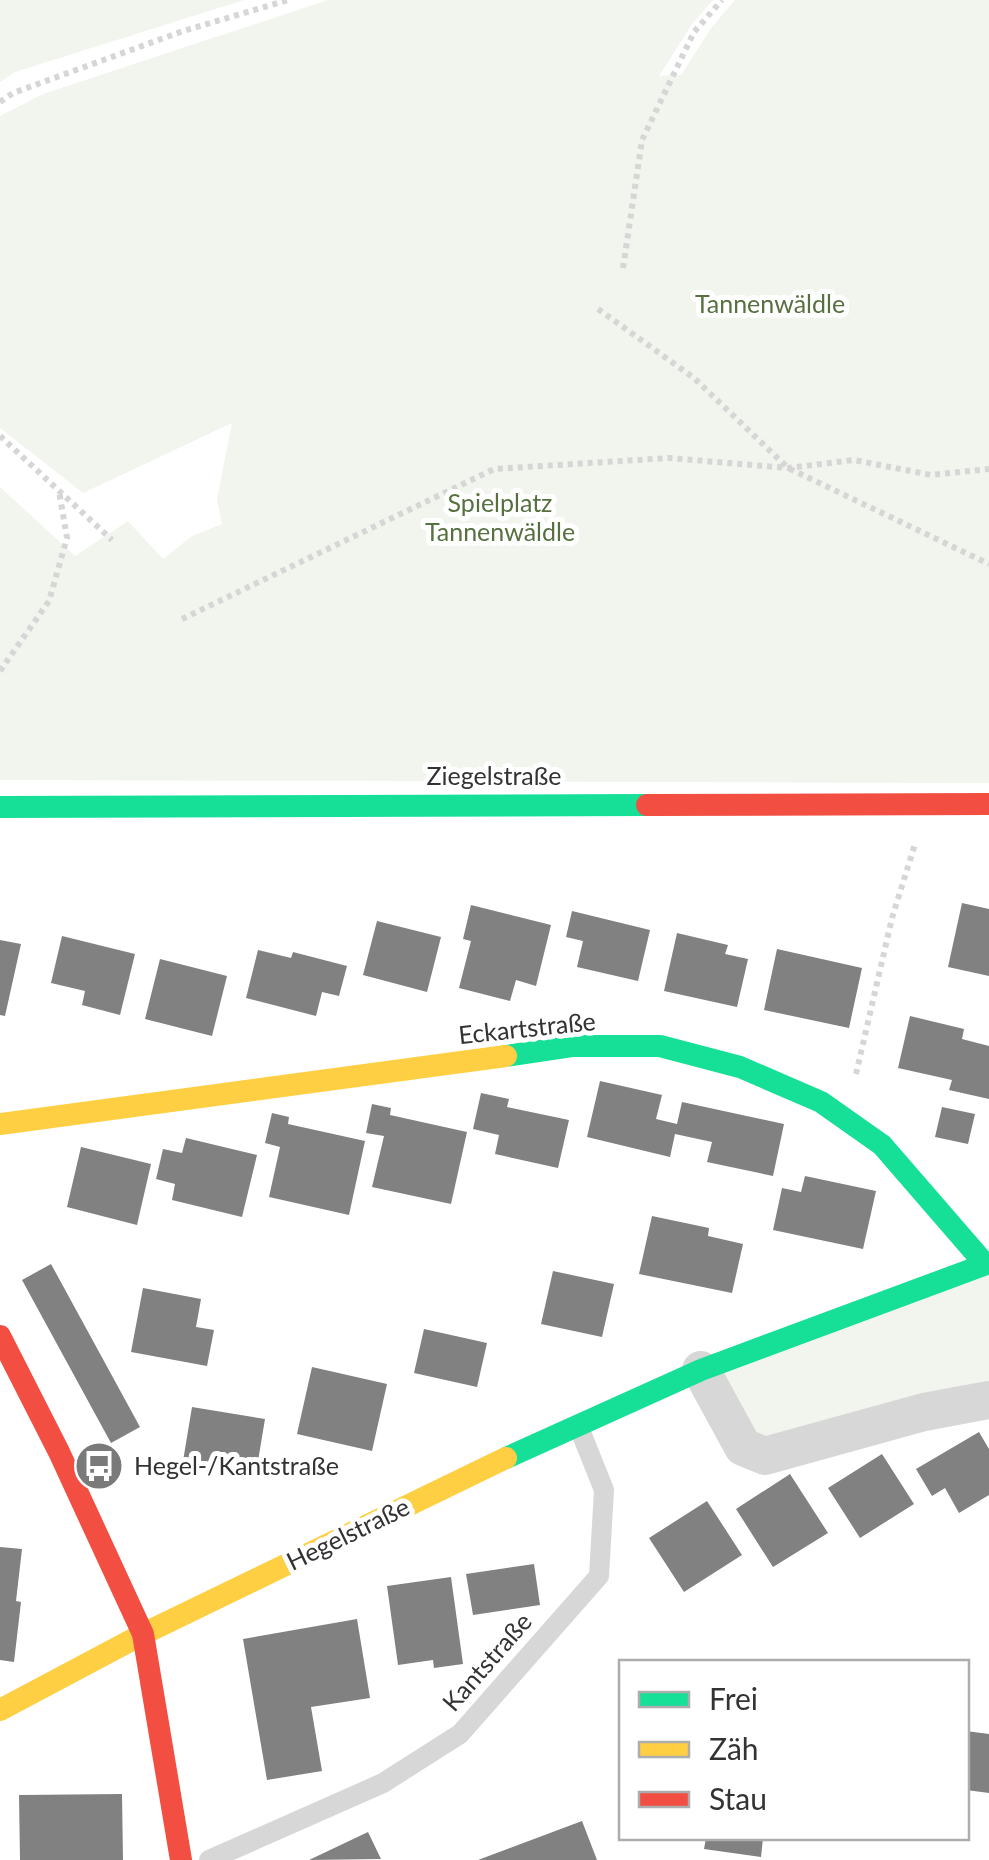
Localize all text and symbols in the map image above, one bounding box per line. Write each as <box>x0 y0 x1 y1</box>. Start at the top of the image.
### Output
park label: Tannenwäldle <box>695 288 845 318</box>
park label: Spielplatz Tannenwäldle <box>425 487 575 546</box>
street label: Ziegelstraße <box>427 760 561 790</box>
street label: Eckartstraße <box>457 1005 597 1049</box>
bus stop icon: Hegel-/Kantstraße <box>73 1440 125 1492</box>
place label: Hegel-/Kantstraße <box>134 1450 339 1480</box>
street label: Hegelstraße <box>281 1491 414 1576</box>
street label: Kantstraße <box>435 1606 537 1717</box>
legend <box>619 1660 969 1840</box>
text: Frei <box>709 1680 758 1716</box>
text: Zäh <box>709 1730 759 1766</box>
text: Stau <box>709 1780 767 1816</box>

